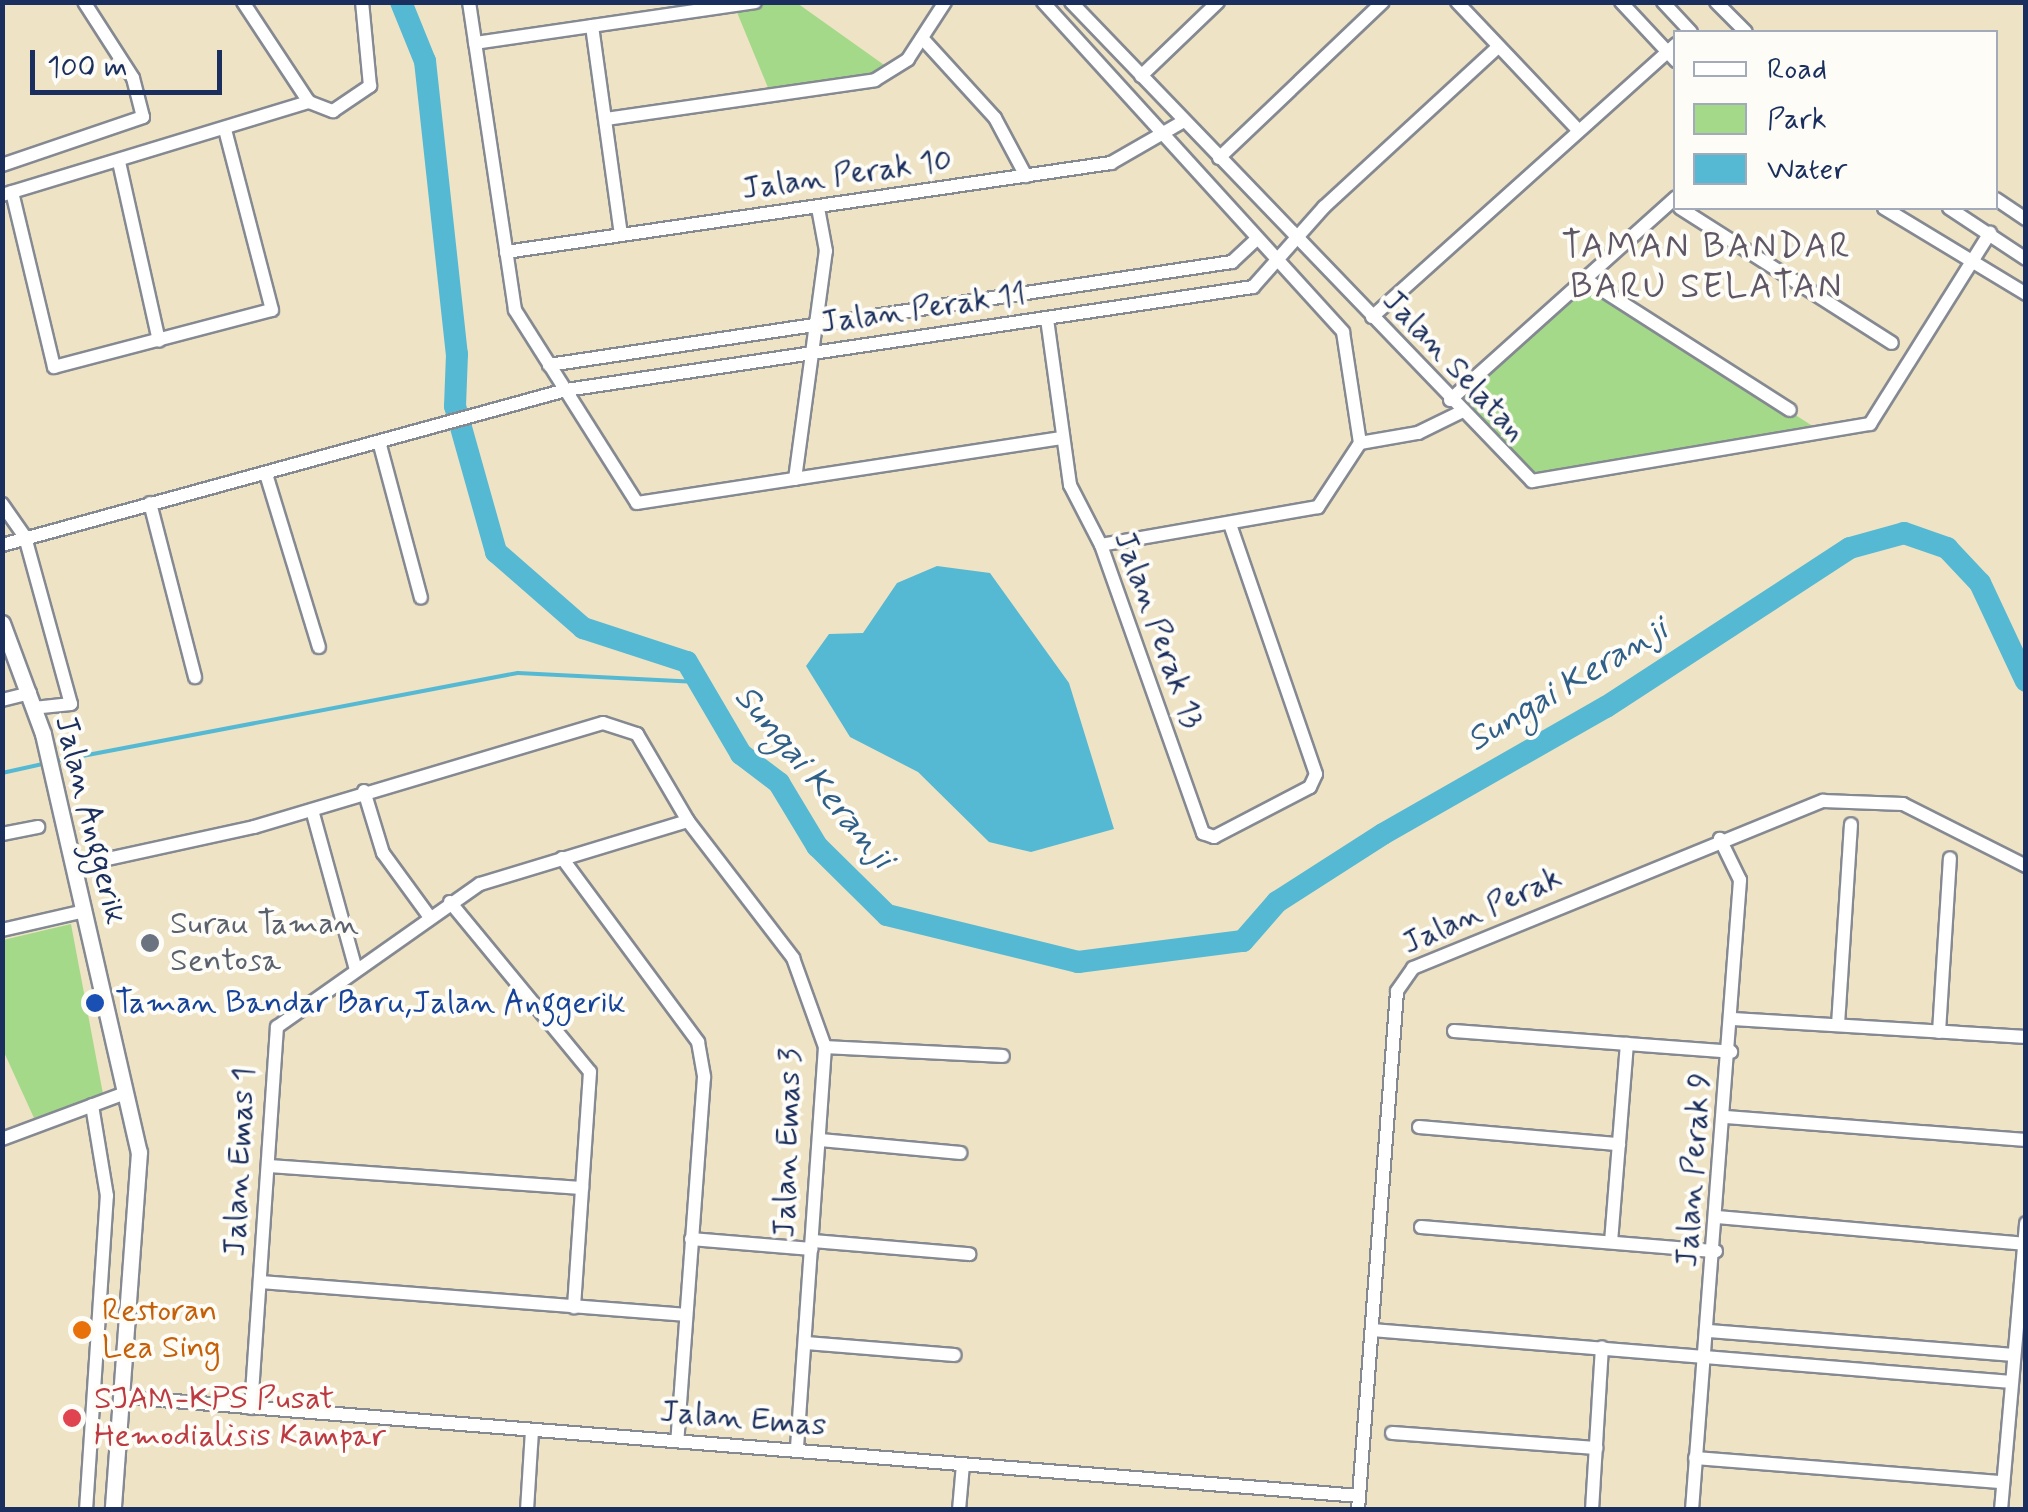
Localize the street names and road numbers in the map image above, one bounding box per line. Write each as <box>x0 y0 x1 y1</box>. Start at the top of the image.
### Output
street label: Jalan Perak 10 <box>741 141 953 209</box>
street label: Jalan Perak 11 <box>819 276 1027 342</box>
street label: Jalan Selatan <box>1373 281 1535 451</box>
street label: Jalan Perak 13 <box>1105 527 1211 733</box>
street label: Jalan Anggerik <box>46 712 134 928</box>
street label: Jalan Perak <box>1397 859 1567 963</box>
street label: Jalan Emas 3 <box>766 1048 810 1238</box>
street label: Jalan Emas 1 <box>216 1067 264 1257</box>
street label: Jalan Perak 9 <box>1668 1073 1720 1267</box>
street label: Jalan Emas <box>659 1393 827 1445</box>

